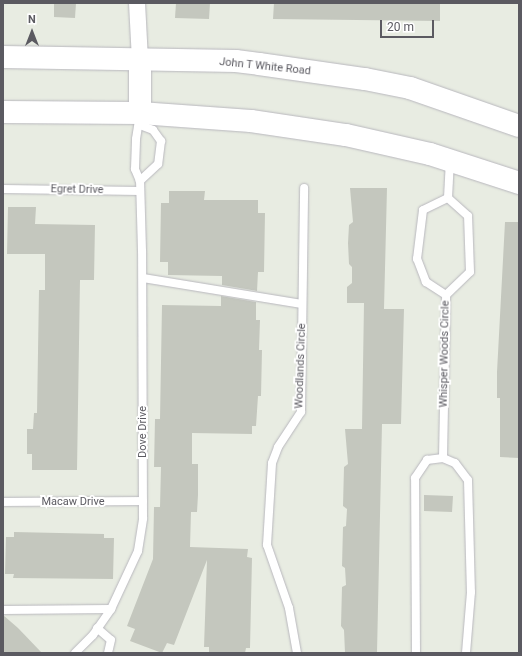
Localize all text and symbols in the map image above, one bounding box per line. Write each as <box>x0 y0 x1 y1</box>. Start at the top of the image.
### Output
north arrow <box>12 12 52 52</box>
scale bar <box>382 12 436 38</box>
text: N <box>28 13 36 26</box>
text: 20 m <box>387 20 414 34</box>
street label: John T White Road <box>218 56 312 78</box>
street label: Egret Drive <box>50 183 104 197</box>
street label: Whisper Woods Circle <box>437 300 453 408</box>
street label: Woodlands Circle <box>293 323 309 409</box>
street label: Dove Drive <box>136 406 150 458</box>
street label: Macaw Drive <box>41 495 105 509</box>

